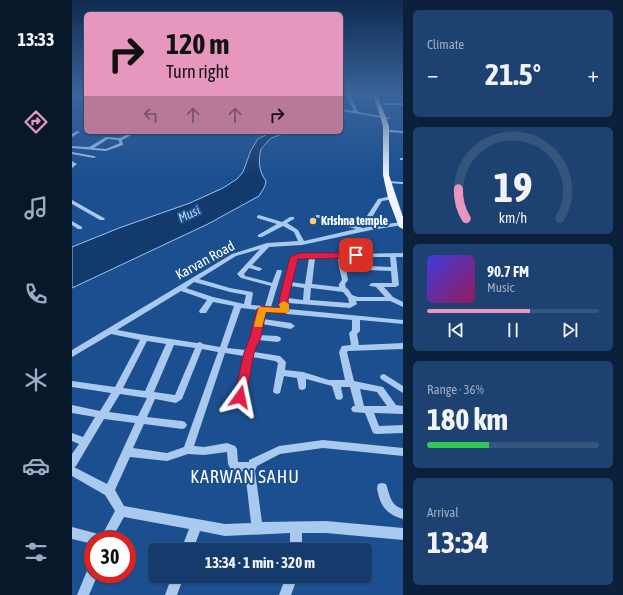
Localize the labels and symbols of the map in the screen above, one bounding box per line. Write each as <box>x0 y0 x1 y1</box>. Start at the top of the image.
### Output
water label: Musi <box>176 202 202 226</box>
place label: Krishna temple <box>321 214 388 228</box>
marker: Krishna temple <box>308 216 318 226</box>
street label: Karvan Road <box>173 237 237 283</box>
pin <box>339 238 373 272</box>
position arrow <box>219 376 261 418</box>
district label: KARWAN SAHU <box>190 466 300 487</box>
speed limit sign: 30 <box>84 531 136 583</box>

